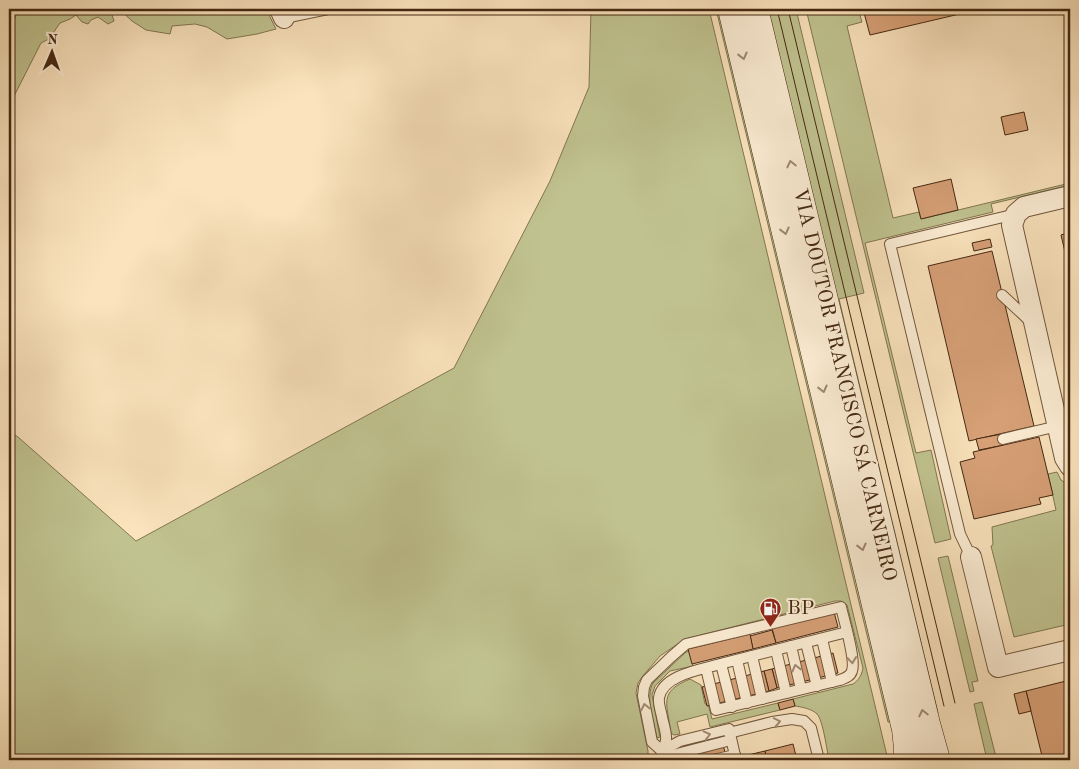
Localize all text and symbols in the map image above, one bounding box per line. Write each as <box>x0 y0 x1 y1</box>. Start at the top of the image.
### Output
north arrow <box>28 28 78 78</box>
text: N <box>47 33 58 47</box>
one-way arrow <box>737 52 748 61</box>
one-way arrow <box>787 160 797 168</box>
street label: VIA DOUTOR FRANCISCO SÁ CARNEIRO <box>789 186 902 583</box>
one-way arrow <box>779 227 790 236</box>
one-way arrow <box>817 385 828 394</box>
one-way arrow <box>856 543 866 551</box>
fuel station icon: BP <box>759 597 783 628</box>
place label: BP <box>787 599 814 619</box>
one-way arrow <box>846 656 857 664</box>
one-way arrow <box>791 663 802 672</box>
one-way arrow <box>640 703 651 712</box>
one-way arrow <box>918 709 929 718</box>
one-way arrow <box>772 717 781 727</box>
one-way arrow <box>702 730 710 740</box>

